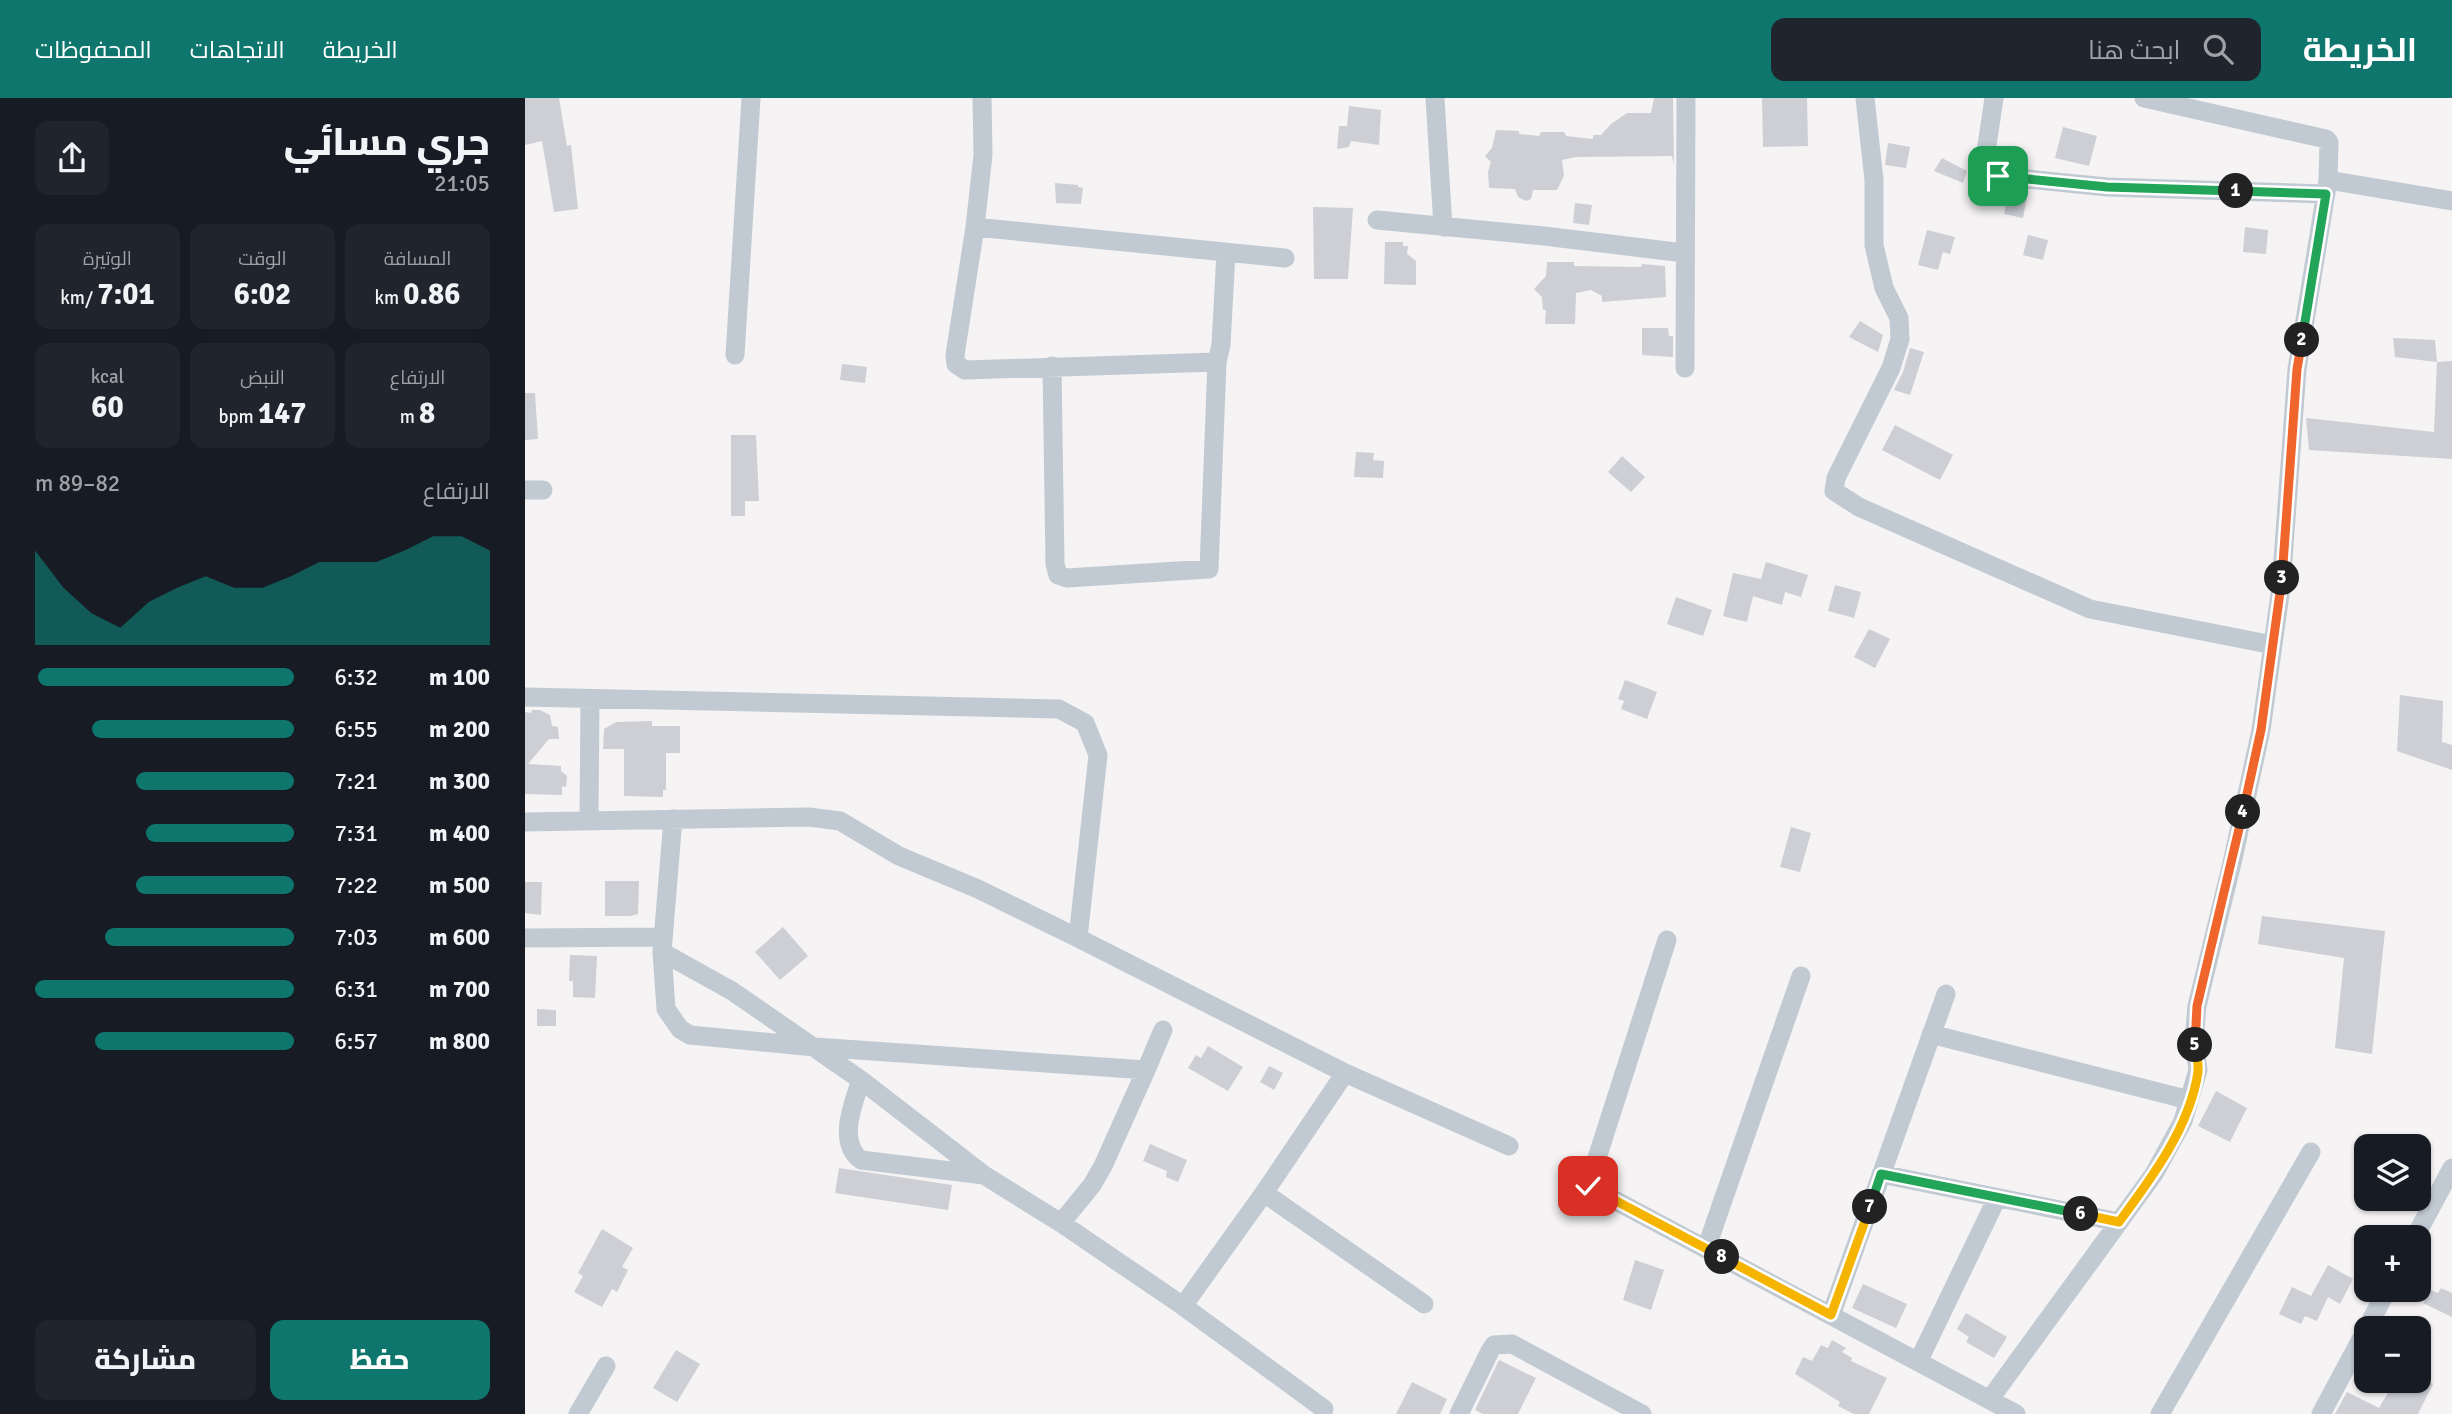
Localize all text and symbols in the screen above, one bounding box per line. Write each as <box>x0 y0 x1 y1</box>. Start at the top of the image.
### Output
search box <box>1771 18 2261 81</box>
icon: search <box>2199 30 2237 68</box>
text: الخريطة <box>2303 30 2417 71</box>
text: المحفوظات <box>35 35 152 65</box>
text: الاتجاهات <box>190 35 285 65</box>
text: الخريطة <box>323 35 398 65</box>
text: ابحث هنا <box>2088 35 2181 67</box>
text: جري مسائي <box>284 119 490 166</box>
button: share <box>35 121 109 195</box>
pin <box>1968 146 2028 206</box>
icon: arrive <box>1979 157 2017 195</box>
text: 21:05 <box>434 169 490 198</box>
pin: 1 <box>2219 174 2253 208</box>
text: 1 <box>2230 178 2241 202</box>
text: الوتيرة <box>83 247 132 271</box>
text: الوقت <box>238 247 287 271</box>
text: المسافة <box>384 247 451 271</box>
text: 7:01 <box>97 276 155 313</box>
text: 6:02 <box>234 276 291 313</box>
text: 0.86 <box>403 276 461 313</box>
text: /km <box>60 286 97 310</box>
text: km <box>374 286 403 310</box>
pin: 2 <box>2285 322 2320 358</box>
text: 2 <box>2296 327 2307 351</box>
text: kcal <box>91 365 124 389</box>
text: النبض <box>240 366 285 390</box>
text: الارتفاع <box>390 366 445 390</box>
text: 60 <box>91 389 124 426</box>
text: 147 <box>258 395 307 432</box>
text: 8 <box>419 395 435 432</box>
text: bpm <box>218 405 258 429</box>
text: m <box>400 405 419 429</box>
text: 82–89 m <box>35 469 120 498</box>
text: الارتفاع <box>423 477 490 506</box>
pin: 3 <box>2265 560 2299 596</box>
text: 3 <box>2276 565 2287 589</box>
text: 6:32 <box>335 663 378 692</box>
text: 100 m <box>429 663 490 692</box>
text: 6:55 <box>335 715 378 744</box>
text: 200 m <box>429 715 490 744</box>
text: 7:21 <box>335 767 378 796</box>
text: 300 m <box>429 767 490 796</box>
pin: 4 <box>2225 794 2261 830</box>
text: 4 <box>2237 799 2248 823</box>
text: 7:31 <box>335 819 378 848</box>
text: 400 m <box>429 819 490 848</box>
text: 7:22 <box>335 871 378 900</box>
text: 500 m <box>429 871 490 900</box>
text: 7:03 <box>335 923 378 952</box>
text: 600 m <box>429 923 490 952</box>
text: 6:31 <box>335 975 378 1004</box>
text: 700 m <box>429 975 490 1004</box>
text: 6:57 <box>335 1027 378 1056</box>
text: 800 m <box>429 1027 490 1056</box>
pin: 5 <box>2177 1028 2213 1062</box>
text: 5 <box>2189 1032 2200 1056</box>
map controls <box>2354 1134 2431 1393</box>
button: layers <box>2354 1134 2431 1211</box>
pin <box>1558 1156 1618 1216</box>
icon: check <box>1569 1167 1607 1205</box>
pin: 7 <box>1853 1190 1887 1224</box>
text: 7 <box>1864 1194 1875 1218</box>
pin: 6 <box>2063 1196 2099 1232</box>
text: 6 <box>2075 1201 2086 1225</box>
button: + <box>2354 1225 2431 1302</box>
pin: 8 <box>1705 1240 1739 1274</box>
text: 8 <box>1716 1244 1727 1268</box>
button: − <box>2354 1316 2431 1393</box>
button: مشاركة <box>35 1320 256 1400</box>
button: حفظ <box>270 1320 490 1400</box>

